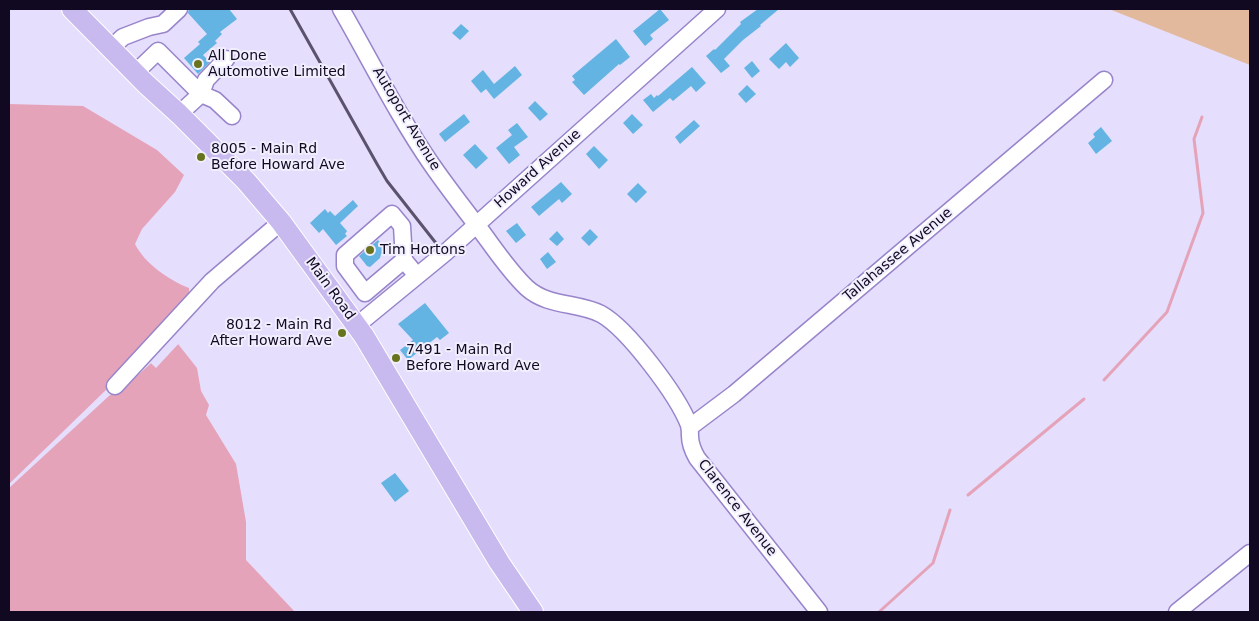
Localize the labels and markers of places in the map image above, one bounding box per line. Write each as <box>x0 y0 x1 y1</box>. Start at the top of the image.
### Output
place label: All Done Automotive Limited <box>208 48 346 80</box>
marker: All Done Automotive Limited <box>192 58 204 70</box>
place label: 8005 - Main Rd Before Howard Ave <box>211 141 345 174</box>
marker: 8005 - Main Rd Before Howard Ave <box>195 151 207 163</box>
place label: Tim Hortons <box>380 242 465 258</box>
marker: Tim Hortons <box>364 244 376 256</box>
place label: 8012 - Main Rd After Howard Ave <box>210 317 332 350</box>
marker: 8012 - Main Rd After Howard Ave <box>336 327 348 339</box>
place label: 7491 - Main Rd Before Howard Ave <box>406 342 540 374</box>
marker: 7491 - Main Rd Before Howard Ave <box>390 352 402 364</box>

